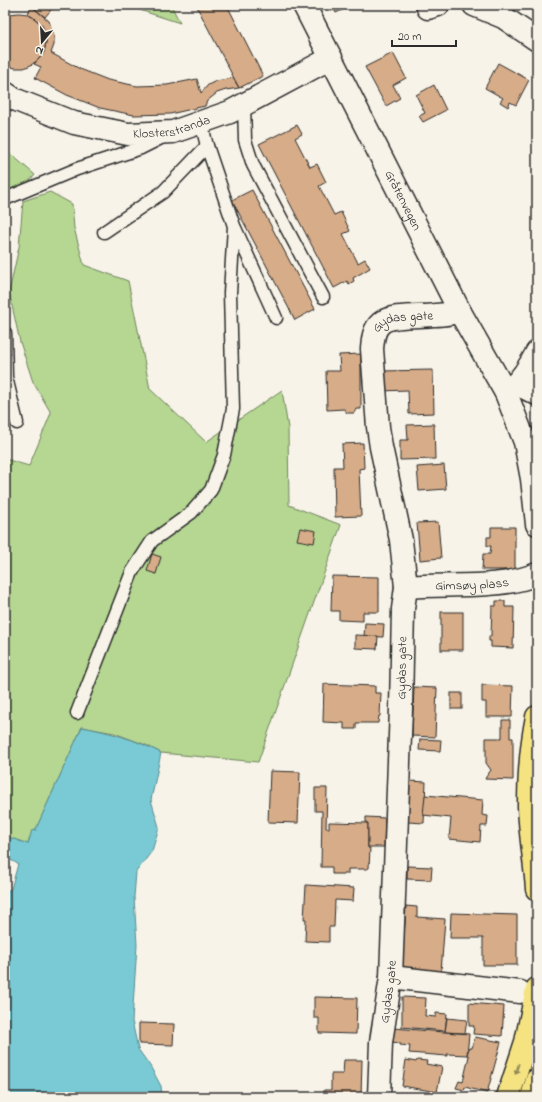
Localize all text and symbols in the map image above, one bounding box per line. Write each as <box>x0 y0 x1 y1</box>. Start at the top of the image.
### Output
north arrow <box>22 22 62 62</box>
scale bar <box>392 22 456 48</box>
text: 20 m <box>398 28 421 46</box>
text: N <box>33 42 45 59</box>
street label: Klosterstranda <box>133 110 213 143</box>
street label: Gråtenvegen <box>380 167 426 234</box>
street label: Gydas gate <box>367 306 434 336</box>
street label: Gimsøy plass <box>435 572 510 596</box>
street label: Gydas gate <box>392 636 413 700</box>
street label: Gydas gate <box>375 960 401 1024</box>
one-way arrow <box>514 1064 520 1076</box>

